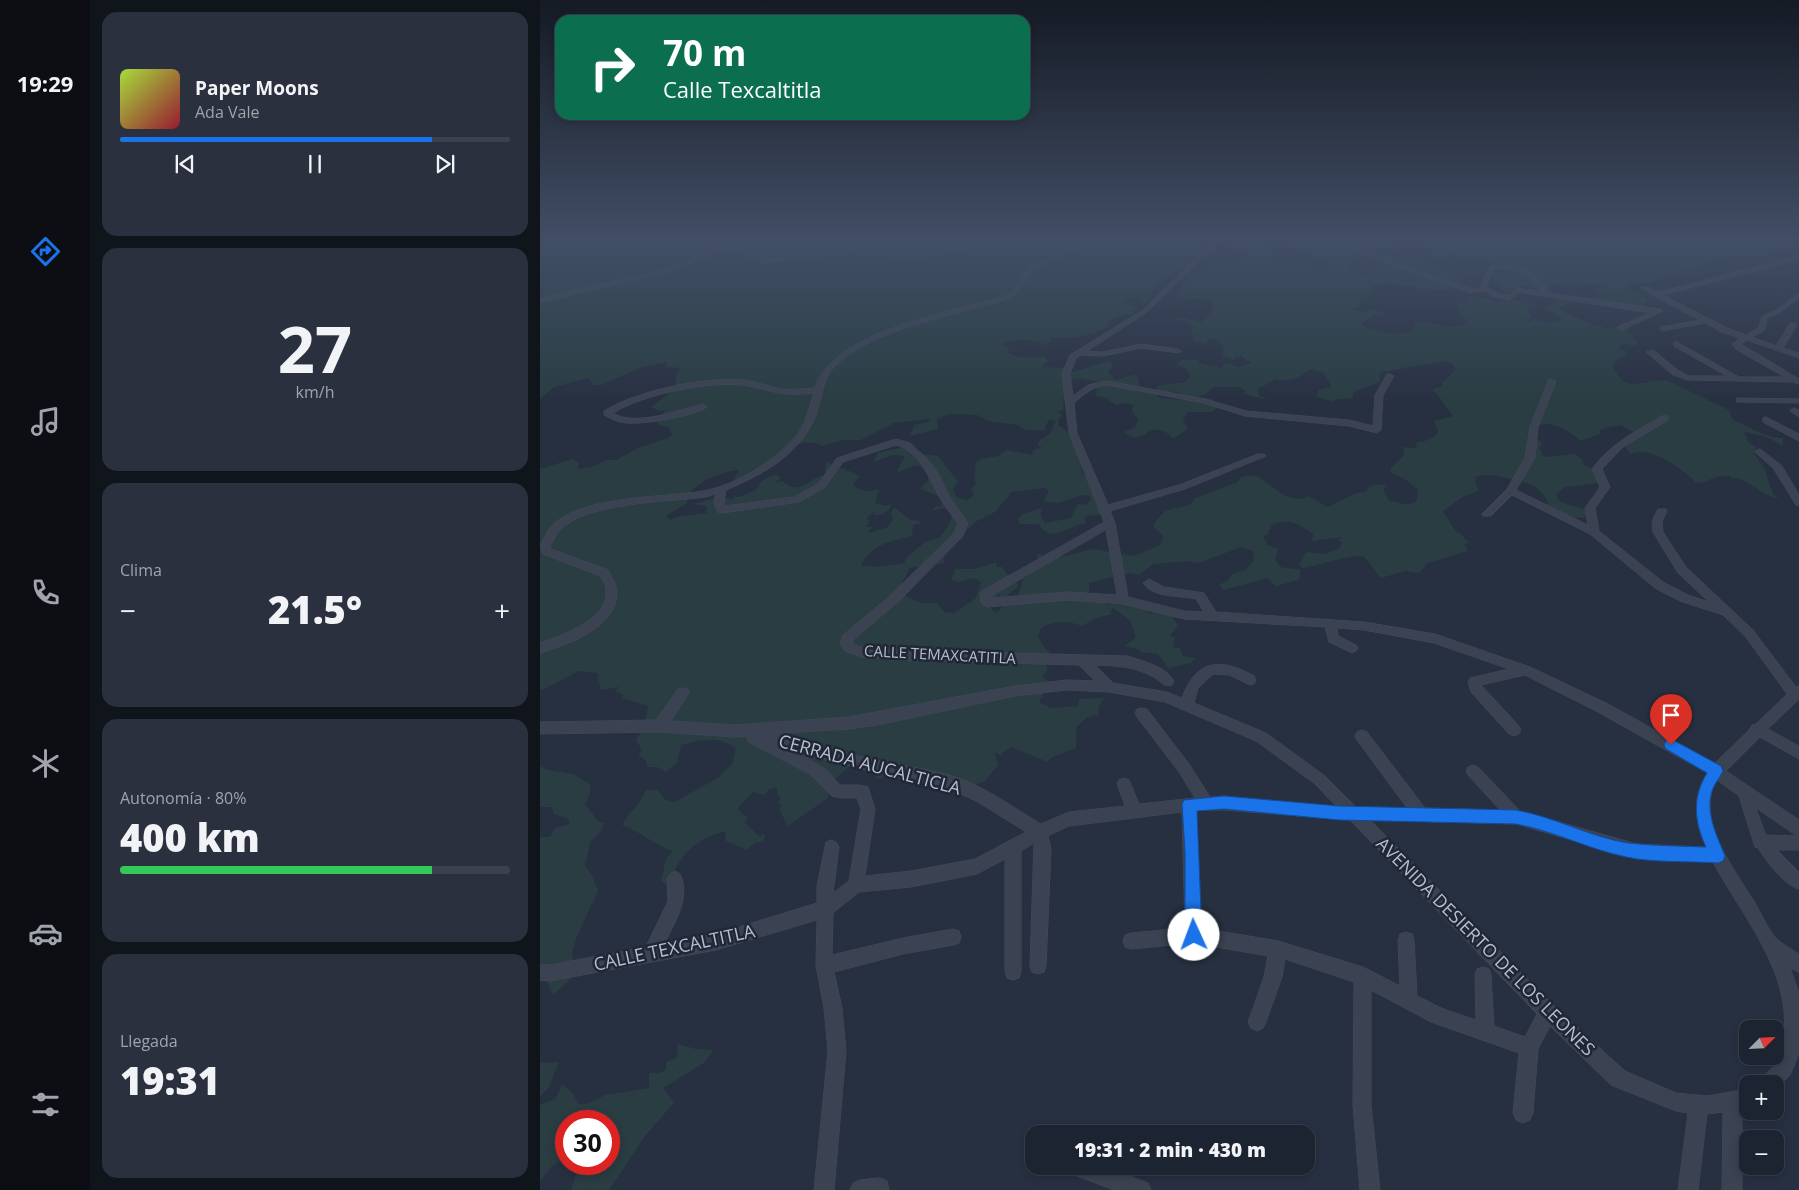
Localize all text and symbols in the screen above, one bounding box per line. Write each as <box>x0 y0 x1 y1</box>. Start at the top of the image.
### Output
text: 70 m <box>663 29 746 76</box>
icon: right <box>580 35 645 100</box>
text: 19:29 <box>17 68 73 98</box>
text: Calle Texcaltitla <box>663 74 822 104</box>
text: Paper Moons <box>195 75 319 101</box>
text: Ada Vale <box>195 101 259 123</box>
icon: previous <box>171 150 199 178</box>
icon: pause <box>301 150 329 178</box>
icon: next <box>431 150 459 178</box>
icon: directions <box>28 234 63 269</box>
text: 27 <box>278 304 352 392</box>
text: km/h <box>296 381 334 403</box>
icon: music <box>28 404 63 439</box>
text: Clima <box>120 559 162 581</box>
icon: phone <box>28 575 63 610</box>
text: 21.5° <box>268 583 362 635</box>
text: − <box>120 591 136 629</box>
text: + <box>494 591 510 629</box>
street label: CALLE TEMAXCATITLA <box>864 640 1017 668</box>
pin <box>1650 694 1692 745</box>
icon: arrive <box>1657 701 1685 729</box>
street label: CERRADA AUCALTICLA <box>776 728 964 800</box>
icon: climate <box>28 746 63 781</box>
text: Autonomía · 80% <box>120 787 246 809</box>
text: 400 km <box>120 811 260 863</box>
street label: AVENIDA DESIERTO DE LOS LEONES <box>1371 831 1601 1061</box>
position arrow <box>1167 908 1219 960</box>
icon: car <box>28 916 63 951</box>
street label: CALLE TEXCALTITLA <box>591 918 757 976</box>
north arrow <box>1739 1020 1784 1065</box>
map controls <box>1739 1020 1784 1175</box>
text: Llegada <box>120 1030 178 1052</box>
text: 19:31 <box>120 1054 220 1106</box>
button: + <box>1739 1075 1784 1120</box>
icon: filters <box>28 1087 63 1122</box>
speed limit sign: 30 <box>555 1110 620 1175</box>
button: − <box>1739 1130 1784 1175</box>
text: 19:31 · 2 min · 430 m <box>1074 1137 1266 1163</box>

